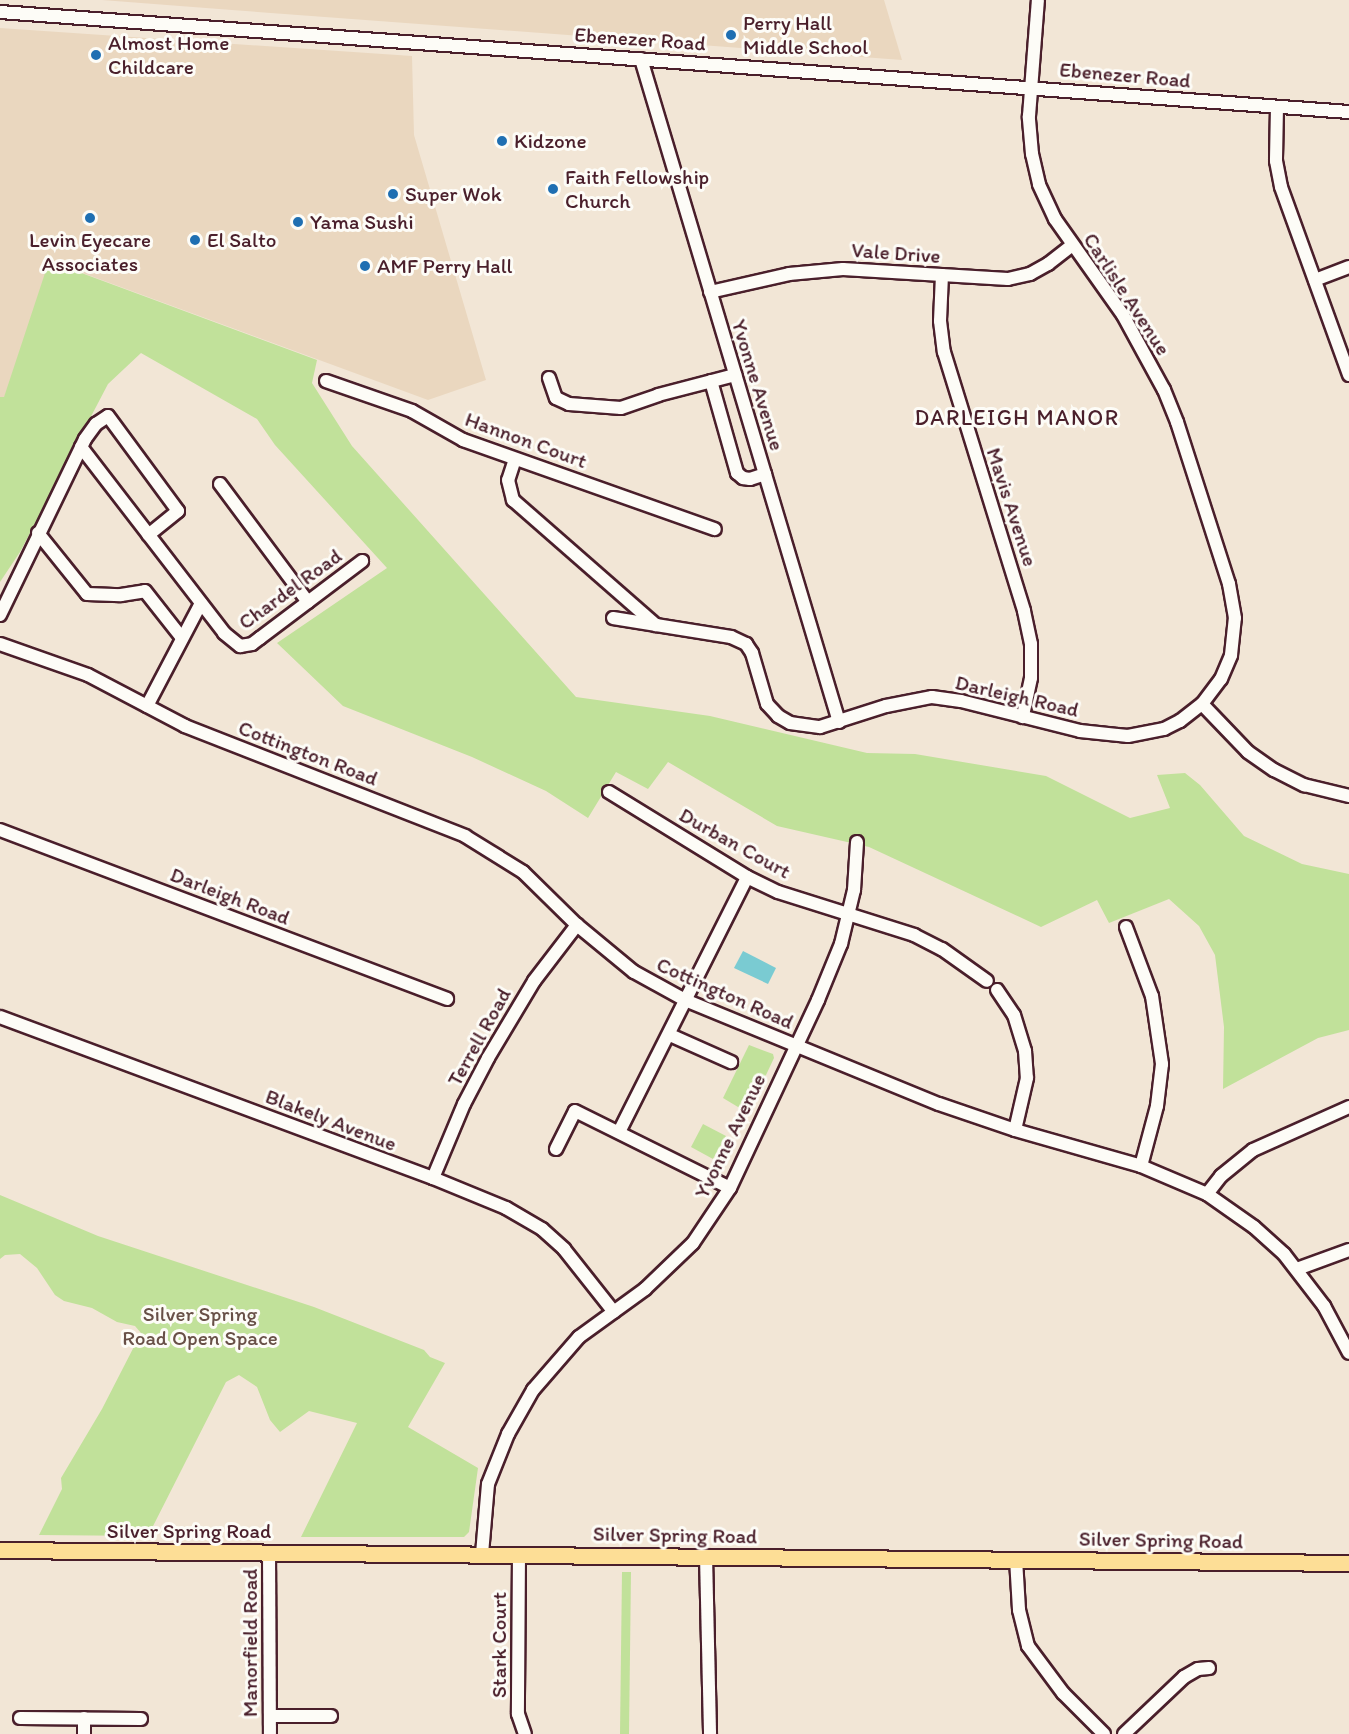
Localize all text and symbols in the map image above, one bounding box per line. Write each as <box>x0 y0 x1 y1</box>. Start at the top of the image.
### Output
place label: Perry Hall Middle School <box>743 10 868 60</box>
street label: Ebenezer Road <box>573 22 707 56</box>
marker: Perry Hall Middle School <box>724 28 738 42</box>
place label: Almost Home Childcare <box>108 30 230 80</box>
marker: Almost Home Childcare <box>89 48 103 62</box>
street label: Ebenezer Road <box>1058 57 1192 93</box>
place label: Kidzone <box>514 128 587 154</box>
marker: Kidzone <box>495 134 509 148</box>
place label: Faith Fellowship Church <box>565 164 708 214</box>
place label: Super Wok <box>405 181 501 207</box>
marker: Faith Fellowship Church <box>546 182 560 196</box>
marker: Super Wok <box>386 187 400 201</box>
place label: Yama Sushi <box>310 209 413 235</box>
marker: Levin Eyecare Associates <box>83 211 97 225</box>
marker: Yama Sushi <box>291 215 305 229</box>
place label: Levin Eyecare Associates <box>29 227 151 277</box>
place label: El Salto <box>207 227 276 253</box>
street label: Carlisle Avenue <box>1078 228 1176 360</box>
marker: El Salto <box>188 233 202 247</box>
street label: Vale Drive <box>850 237 942 269</box>
place label: AMF Perry Hall <box>377 253 512 279</box>
marker: AMF Perry Hall <box>358 259 372 273</box>
street label: Yvonne Avenue <box>726 316 790 454</box>
district label: DARLEIGH MANOR <box>914 405 1120 431</box>
street label: Hannon Court <box>462 406 590 474</box>
street label: Mavis Avenue <box>981 445 1043 569</box>
street label: Chardel Road <box>234 543 346 635</box>
street label: Darleigh Road <box>953 669 1081 723</box>
street label: Cottington Road <box>235 715 381 791</box>
street label: Durban Court <box>675 802 795 884</box>
street label: Darleigh Road <box>166 862 294 930</box>
street label: Cottington Road <box>652 951 798 1035</box>
street label: Terrell Road <box>442 984 516 1090</box>
street label: Yvonne Avenue <box>689 1069 771 1203</box>
street label: Blakely Avenue <box>262 1084 400 1156</box>
park label: Silver Spring Road Open Space <box>122 1301 278 1351</box>
street label: Silver Spring Road <box>107 1518 271 1544</box>
street label: Silver Spring Road <box>592 1521 758 1549</box>
street label: Silver Spring Road <box>1078 1526 1244 1554</box>
street label: Manorfield Road <box>237 1569 263 1717</box>
street label: Stark Court <box>486 1592 512 1698</box>

